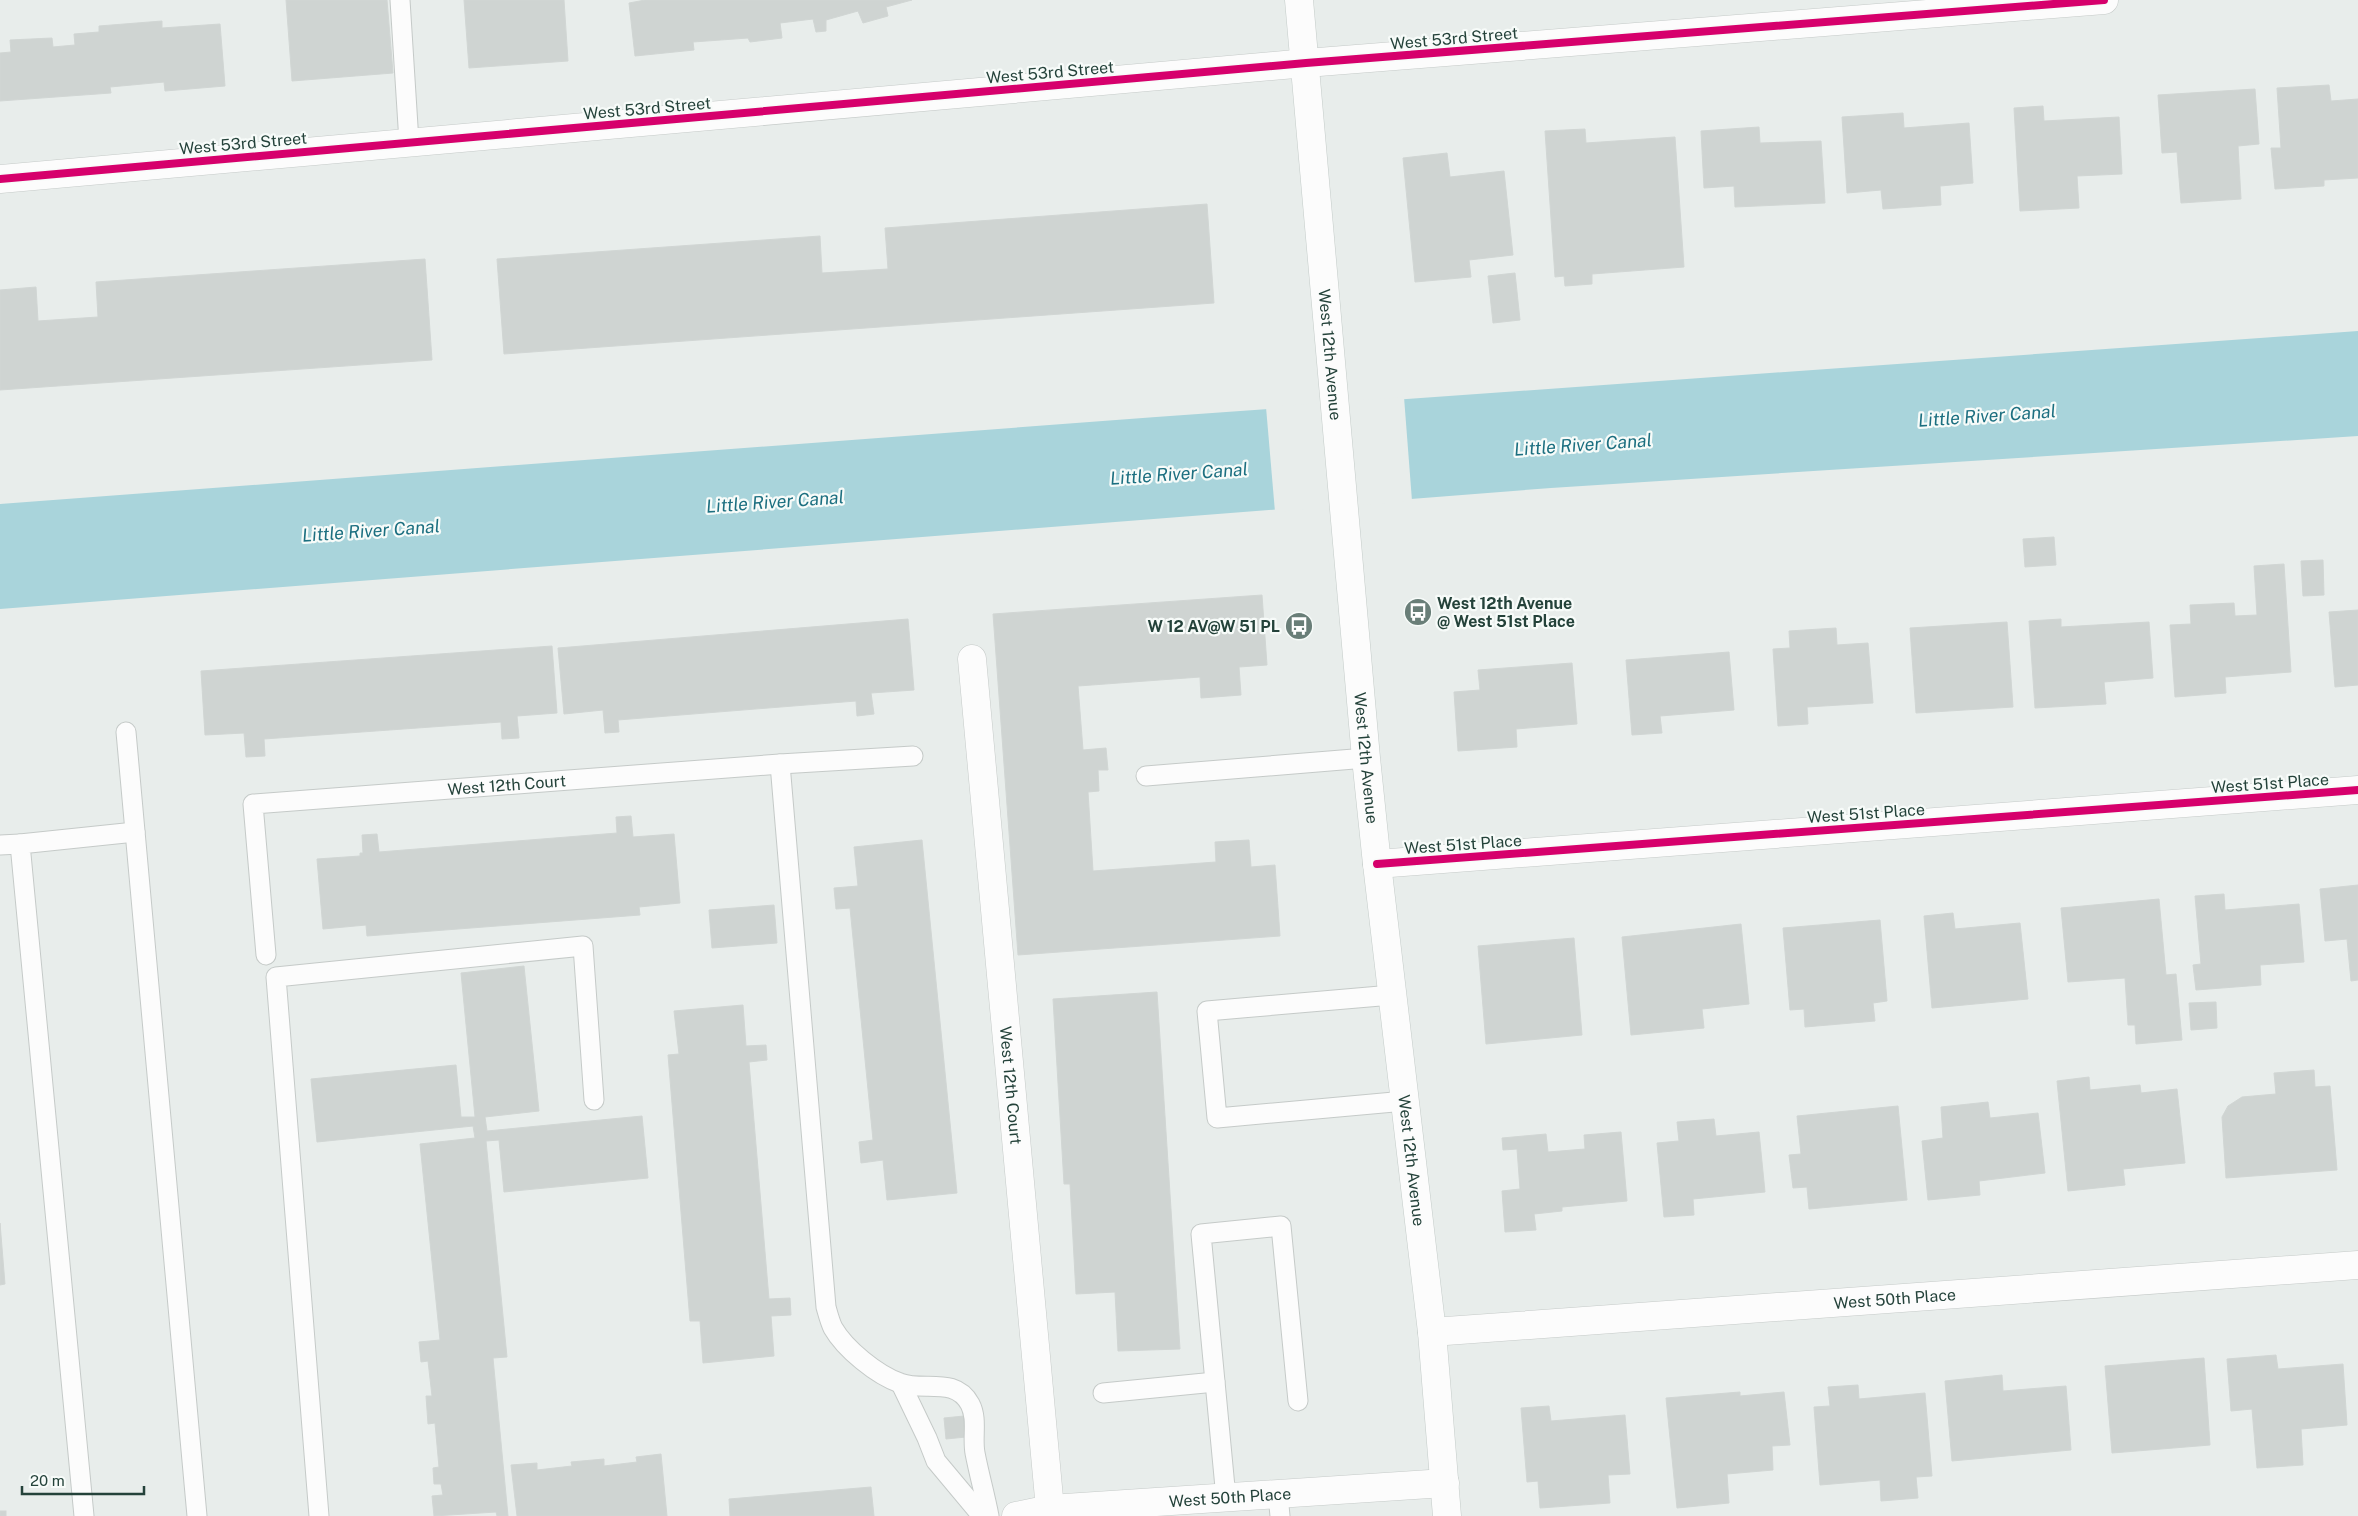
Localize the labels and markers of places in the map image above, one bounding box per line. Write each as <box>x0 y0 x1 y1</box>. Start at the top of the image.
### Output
place label: West 12th Avenue @ West 51st Place <box>1437 594 1575 631</box>
bus stop icon: West 12th Avenue @ West 51st Place <box>1403 597 1433 627</box>
bus stop icon: W 12 AV@W 51 PL <box>1284 611 1314 641</box>
place label: W 12 AV@W 51 PL <box>1148 617 1280 636</box>

